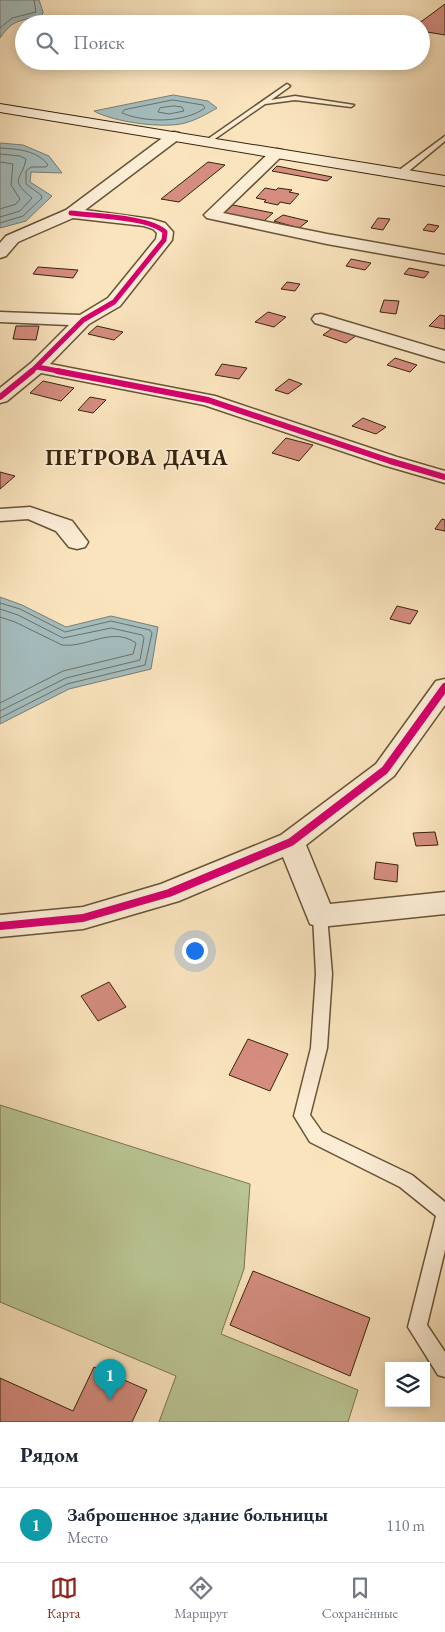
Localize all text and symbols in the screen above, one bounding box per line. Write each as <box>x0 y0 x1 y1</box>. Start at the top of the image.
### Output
search box <box>15 15 430 70</box>
icon: search <box>33 29 61 57</box>
text: Поиск <box>73 30 125 55</box>
district label: ПЕТРОВА ДАЧА <box>45 443 229 472</box>
your location <box>182 938 208 964</box>
pin: 1 <box>94 1359 126 1400</box>
map controls <box>385 1362 430 1407</box>
button: layers <box>385 1362 430 1407</box>
text: Рядом <box>20 1441 79 1468</box>
text: Заброшенное здание больницы <box>67 1502 328 1527</box>
text: 1 <box>32 1515 40 1536</box>
text: 110 m <box>386 1515 425 1536</box>
text: Место <box>67 1527 108 1548</box>
tab: Карта <box>47 1574 80 1622</box>
tab: Маршрут <box>174 1574 228 1622</box>
tab: Сохранённые <box>322 1574 398 1622</box>

